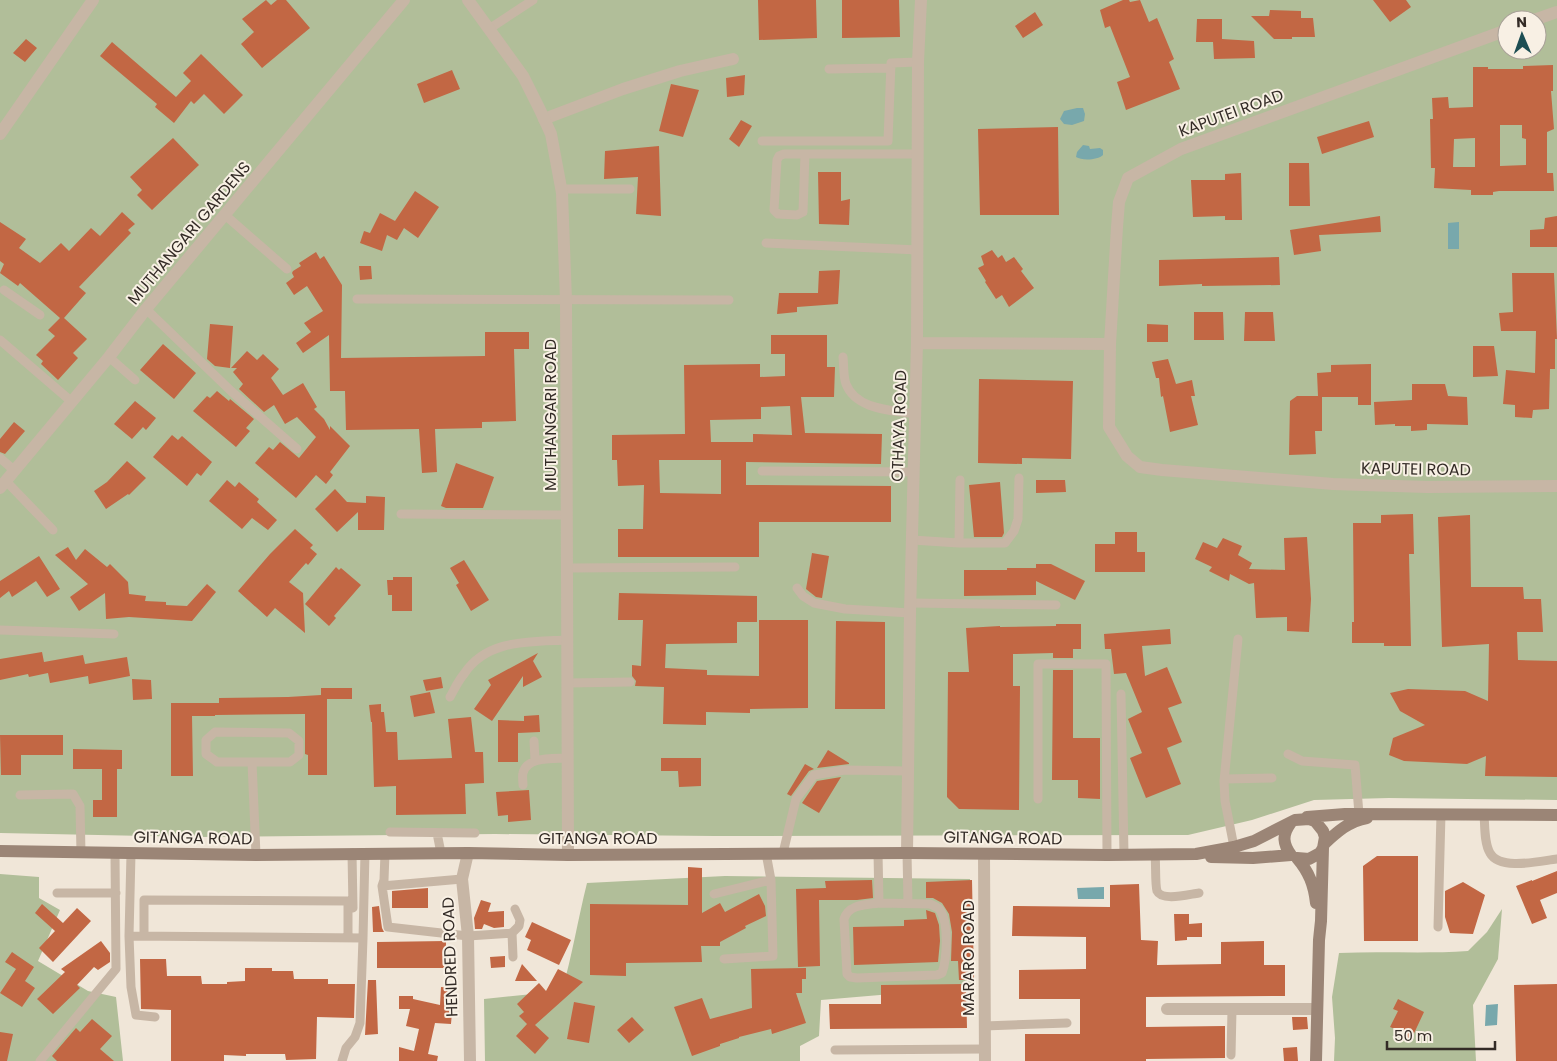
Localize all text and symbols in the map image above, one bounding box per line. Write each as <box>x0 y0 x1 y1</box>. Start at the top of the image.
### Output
north arrow <box>1497 10 1547 60</box>
text: N <box>1516 12 1527 32</box>
street label: KAPUTEI ROAD <box>1175 83 1287 143</box>
street label: MUTHANGARI GARDENS <box>122 156 256 310</box>
street label: MUTHANGARI ROAD <box>539 339 562 491</box>
street label: OTHAYA ROAD <box>886 370 912 482</box>
street label: KAPUTEI ROAD <box>1361 457 1471 481</box>
street label: GITANGA ROAD <box>133 825 253 851</box>
street label: GITANGA ROAD <box>943 825 1063 851</box>
street label: GITANGA ROAD <box>539 827 657 850</box>
street label: HENDRED ROAD <box>436 897 464 1017</box>
street label: MARARO ROAD <box>957 900 980 1016</box>
scale bar <box>1387 1018 1494 1050</box>
text: 50 m <box>1394 1025 1432 1046</box>

